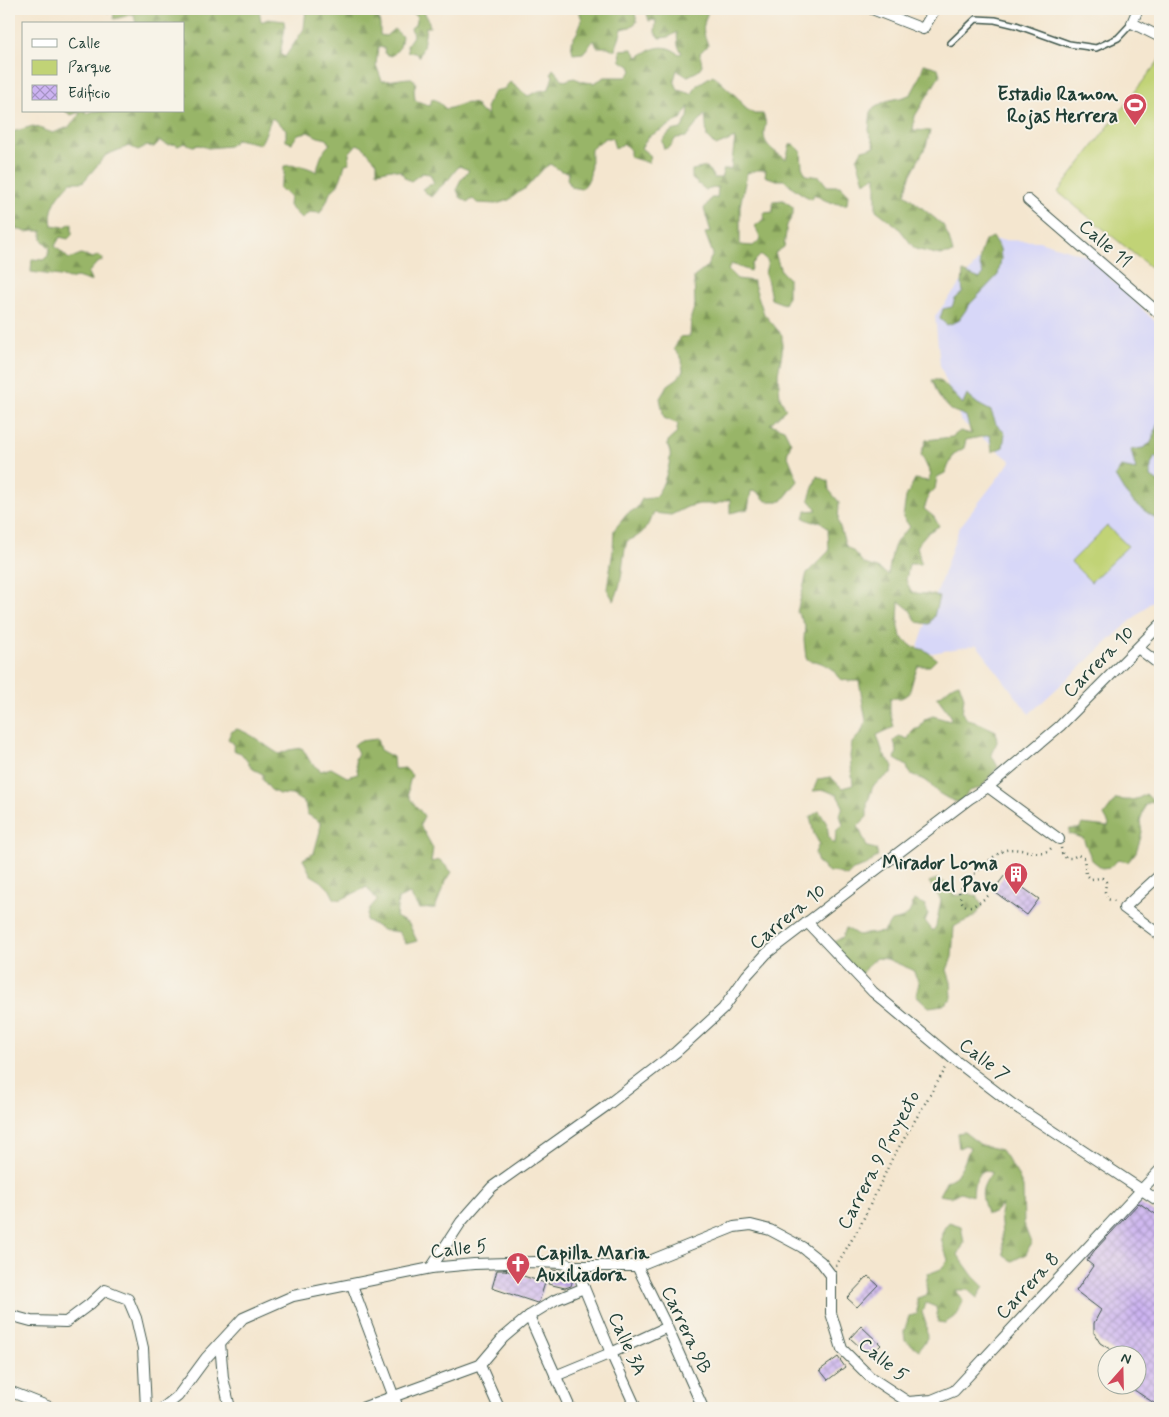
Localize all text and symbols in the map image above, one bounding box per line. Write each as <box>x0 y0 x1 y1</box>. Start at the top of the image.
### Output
legend <box>22 22 185 112</box>
text: Calle <box>68 34 100 54</box>
text: Parque <box>68 58 111 78</box>
place label: Estadio Ramon Rojas Herrera <box>997 82 1118 130</box>
text: Edificio <box>68 84 110 104</box>
sports icon: Estadio Ramon Rojas Herrera <box>1122 92 1148 126</box>
street label: Calle 11 <box>1073 214 1137 274</box>
street label: Carrera 10 <box>1058 621 1140 703</box>
place label: Mirador Loma del Pavo <box>882 851 998 898</box>
building icon: Mirador Loma del Pavo <box>1003 861 1029 895</box>
street label: Carrera 10 <box>744 878 832 956</box>
street label: Calle 7 <box>954 1032 1014 1088</box>
street label: Carrera 9 Proyecto <box>832 1086 927 1234</box>
street label: Calle 5 <box>429 1234 489 1264</box>
place label: Capilla Maria Auxiliadora <box>536 1241 650 1288</box>
street label: Carrera 8 <box>990 1247 1066 1325</box>
church icon: Capilla Maria Auxiliadora <box>505 1251 531 1285</box>
street label: Carrera 9B <box>655 1282 717 1378</box>
street label: Calle 3A <box>602 1308 652 1380</box>
street label: Calle 5 <box>853 1332 913 1388</box>
north arrow <box>1096 1344 1146 1394</box>
text: N <box>1119 1349 1134 1369</box>

